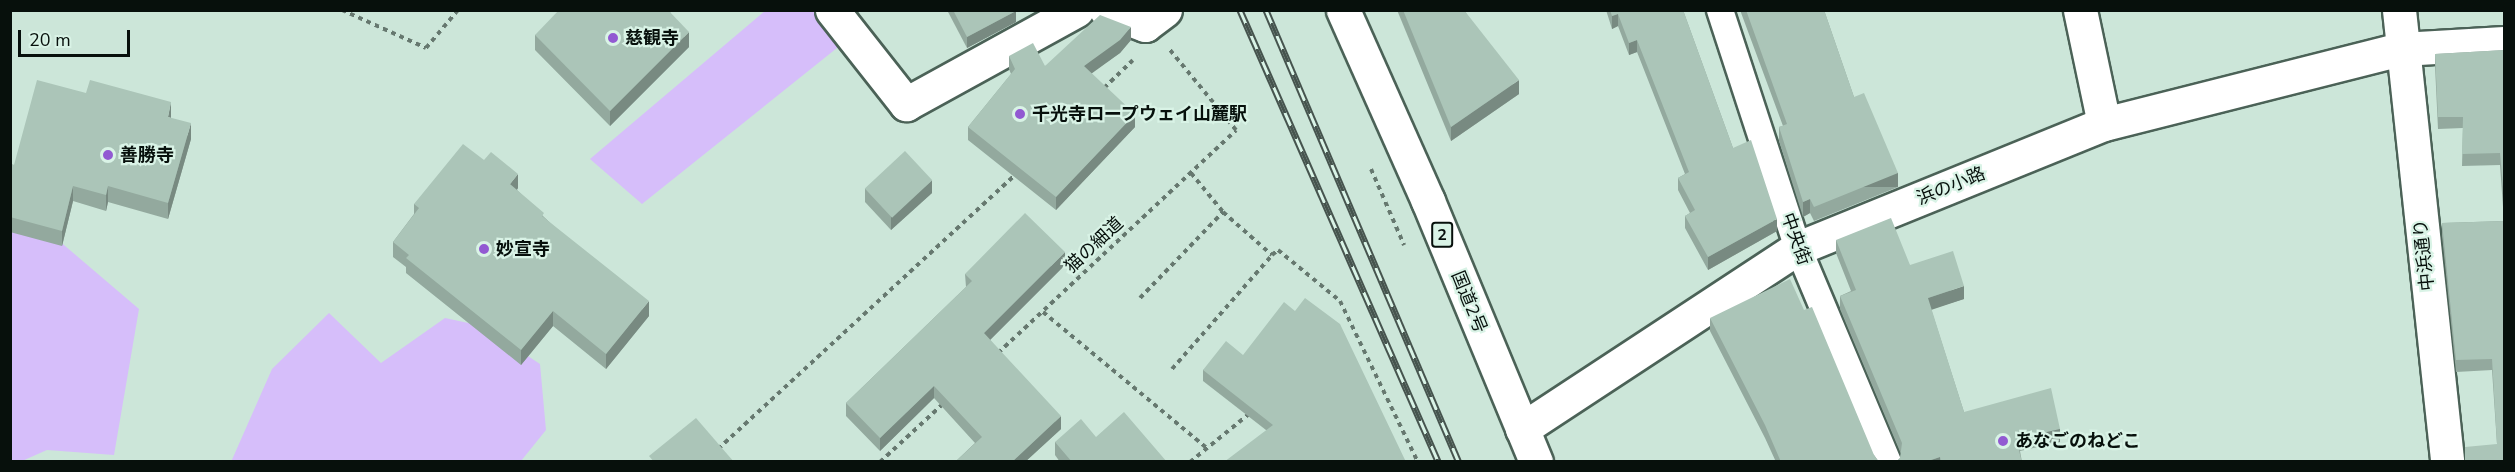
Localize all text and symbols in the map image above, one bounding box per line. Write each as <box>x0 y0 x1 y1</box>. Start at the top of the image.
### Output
scale bar <box>21 18 134 56</box>
place label: 慈観寺 <box>625 27 679 49</box>
text: 20 m <box>29 28 71 52</box>
marker: 慈観寺 <box>606 31 620 45</box>
place label: 千光寺ロープウェイ山麓駅 <box>1032 103 1248 125</box>
marker: 千光寺ロープウェイ山麓駅 <box>1013 107 1027 121</box>
place label: 善勝寺 <box>120 144 174 166</box>
marker: 善勝寺 <box>101 148 115 162</box>
street label: 浜の小路 <box>1914 163 1988 209</box>
street label: 中央街 <box>1777 210 1815 268</box>
street label: 猫の細道 <box>1060 213 1128 277</box>
street label: 中浜通り <box>2409 218 2439 292</box>
road number: 2 <box>1430 222 1454 248</box>
place label: 妙宣寺 <box>496 238 550 260</box>
marker: 妙宣寺 <box>477 242 491 256</box>
street label: 国道2号 <box>1447 268 1491 336</box>
place label: あなごのねどこ <box>2015 430 2141 452</box>
marker: あなごのねどこ <box>1996 434 2010 448</box>

